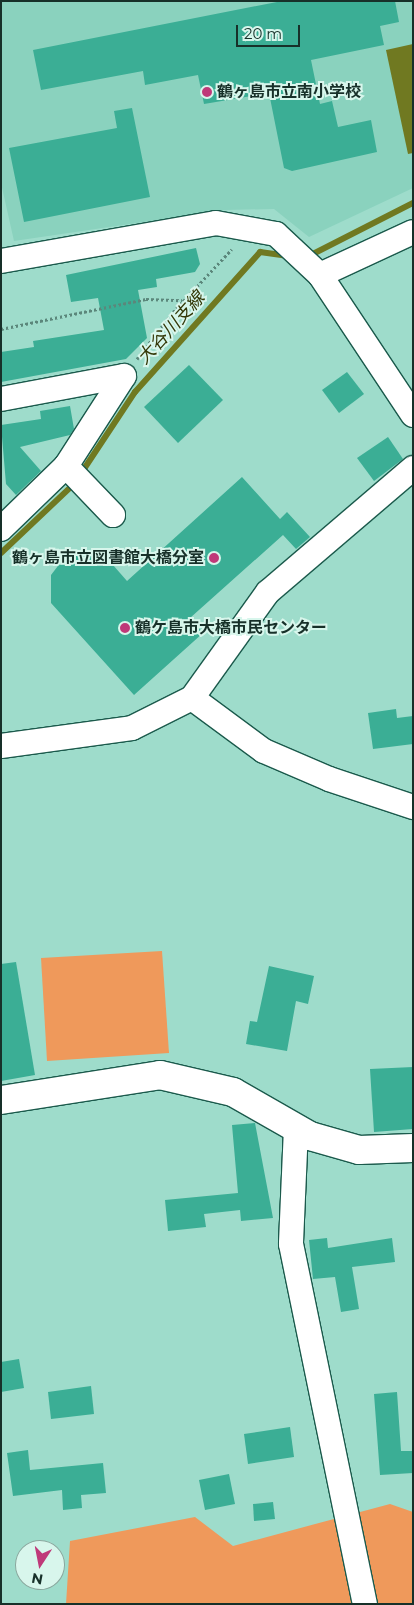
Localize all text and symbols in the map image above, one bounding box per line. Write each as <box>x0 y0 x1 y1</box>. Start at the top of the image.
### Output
scale bar <box>239 15 303 47</box>
text: 20 m <box>244 24 282 43</box>
place label: 鶴ヶ島市立南小学校 <box>217 82 361 102</box>
marker: 鶴ヶ島市立南小学校 <box>201 86 213 98</box>
water label: 大谷川支線 <box>133 287 209 369</box>
place label: 鶴ヶ島市立図書館大橋分室 <box>12 548 204 568</box>
marker: 鶴ヶ島市立図書館大橋分室 <box>208 552 220 564</box>
place label: 鶴ケ島市大橋市民センター <box>135 618 327 638</box>
marker: 鶴ケ島市大橋市民センター <box>119 622 131 634</box>
north arrow <box>15 1540 65 1590</box>
text: N <box>30 1569 45 1589</box>

